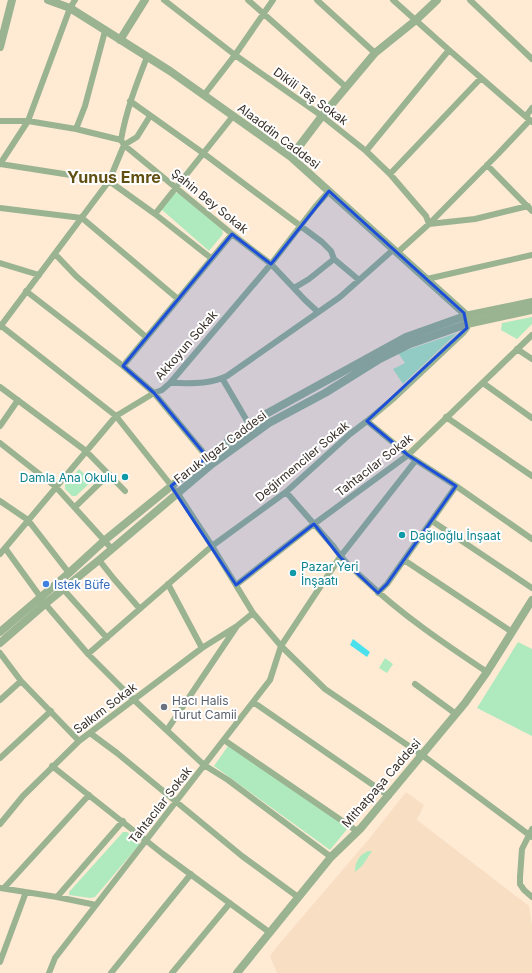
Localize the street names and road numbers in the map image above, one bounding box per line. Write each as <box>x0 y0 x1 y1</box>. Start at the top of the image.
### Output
street label: Dikili Taş Sokak <box>271 64 351 128</box>
street label: Alaaddin Caddesi <box>235 100 323 172</box>
street label: Şahin Bey Sokak <box>169 165 252 237</box>
street label: Akkoyun Sokak <box>152 307 221 383</box>
street label: Faruk Ilgaz Caddesi <box>171 407 269 487</box>
street label: Değirmenciler Sokak <box>252 417 352 505</box>
street label: Tahtacılar Sokak <box>333 430 416 500</box>
street label: Salkım Sokak <box>70 679 140 737</box>
street label: Mithatpaşa Caddesi <box>338 736 424 830</box>
street label: Tahtacılar Sokak <box>125 763 195 846</box>

